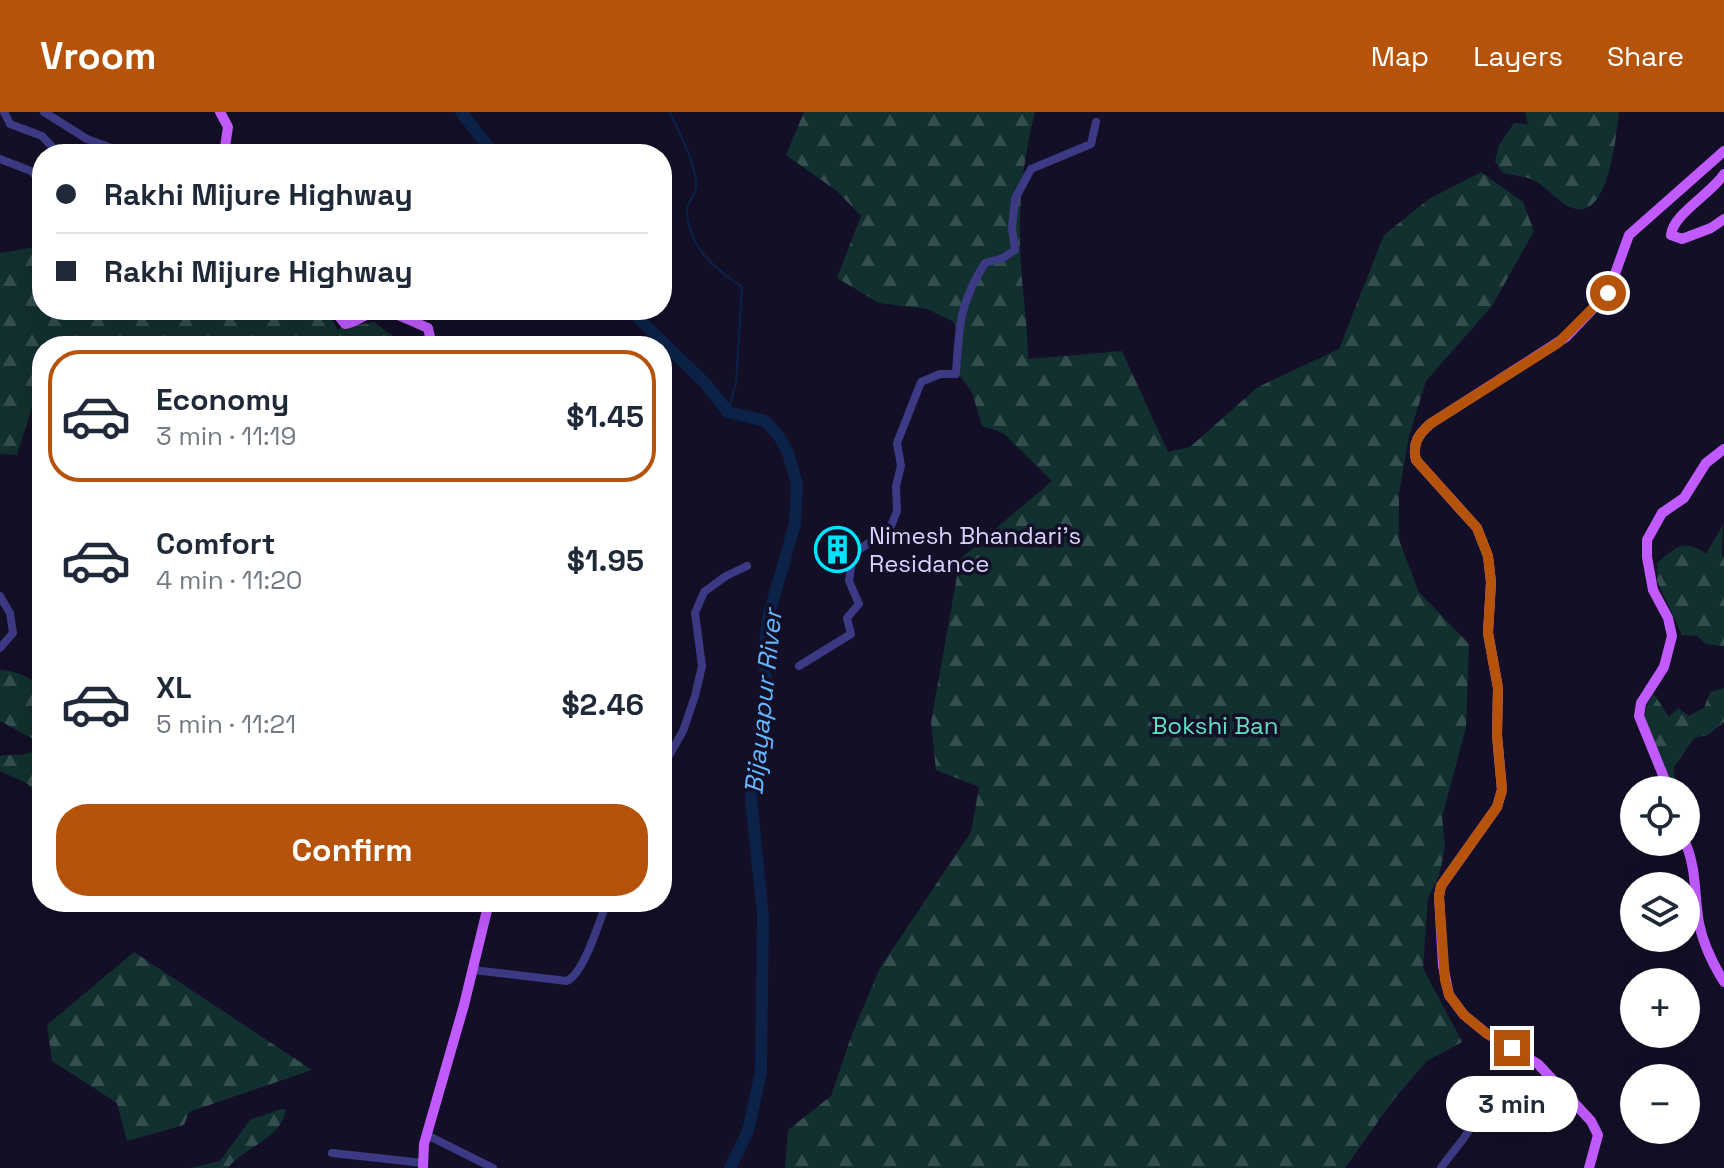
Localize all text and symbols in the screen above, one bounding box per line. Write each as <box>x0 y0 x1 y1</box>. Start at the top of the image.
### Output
text: Vroom <box>40 32 157 80</box>
text: Map <box>1371 38 1429 74</box>
text: Layers <box>1473 38 1563 74</box>
text: Share <box>1607 38 1684 74</box>
text: Rakhi Mijure Highway <box>104 175 413 214</box>
text: Rakhi Mijure Highway <box>104 252 413 291</box>
route start <box>1590 275 1626 311</box>
icon: car <box>60 380 132 452</box>
text: Economy <box>156 380 289 419</box>
text: $1.45 <box>566 397 644 436</box>
text: 3 min · 11:19 <box>156 419 296 453</box>
place label: Nimesh Bhandari's Residance <box>869 520 1081 579</box>
icon: car <box>60 524 132 596</box>
text: Comfort <box>156 524 275 563</box>
building icon: Nimesh Bhandari's Residance <box>814 526 862 574</box>
text: $1.95 <box>567 541 644 580</box>
text: 4 min · 11:20 <box>156 563 302 597</box>
water label: Bijayapur River <box>736 605 790 796</box>
icon: car <box>60 668 132 740</box>
text: XL <box>156 668 192 707</box>
text: $2.46 <box>561 685 644 724</box>
text: 5 min · 11:21 <box>156 707 296 741</box>
park label: Bokshi Ban <box>1151 710 1279 741</box>
map controls <box>1620 776 1700 1144</box>
button: locate <box>1620 776 1700 856</box>
button: Confirm <box>56 804 648 896</box>
button: layers <box>1620 872 1700 952</box>
button: + <box>1620 968 1700 1048</box>
route end <box>1494 1030 1530 1066</box>
button: − <box>1620 1064 1700 1144</box>
callout: 3 min <box>1446 1076 1578 1132</box>
text: 3 min <box>1478 1087 1546 1121</box>

